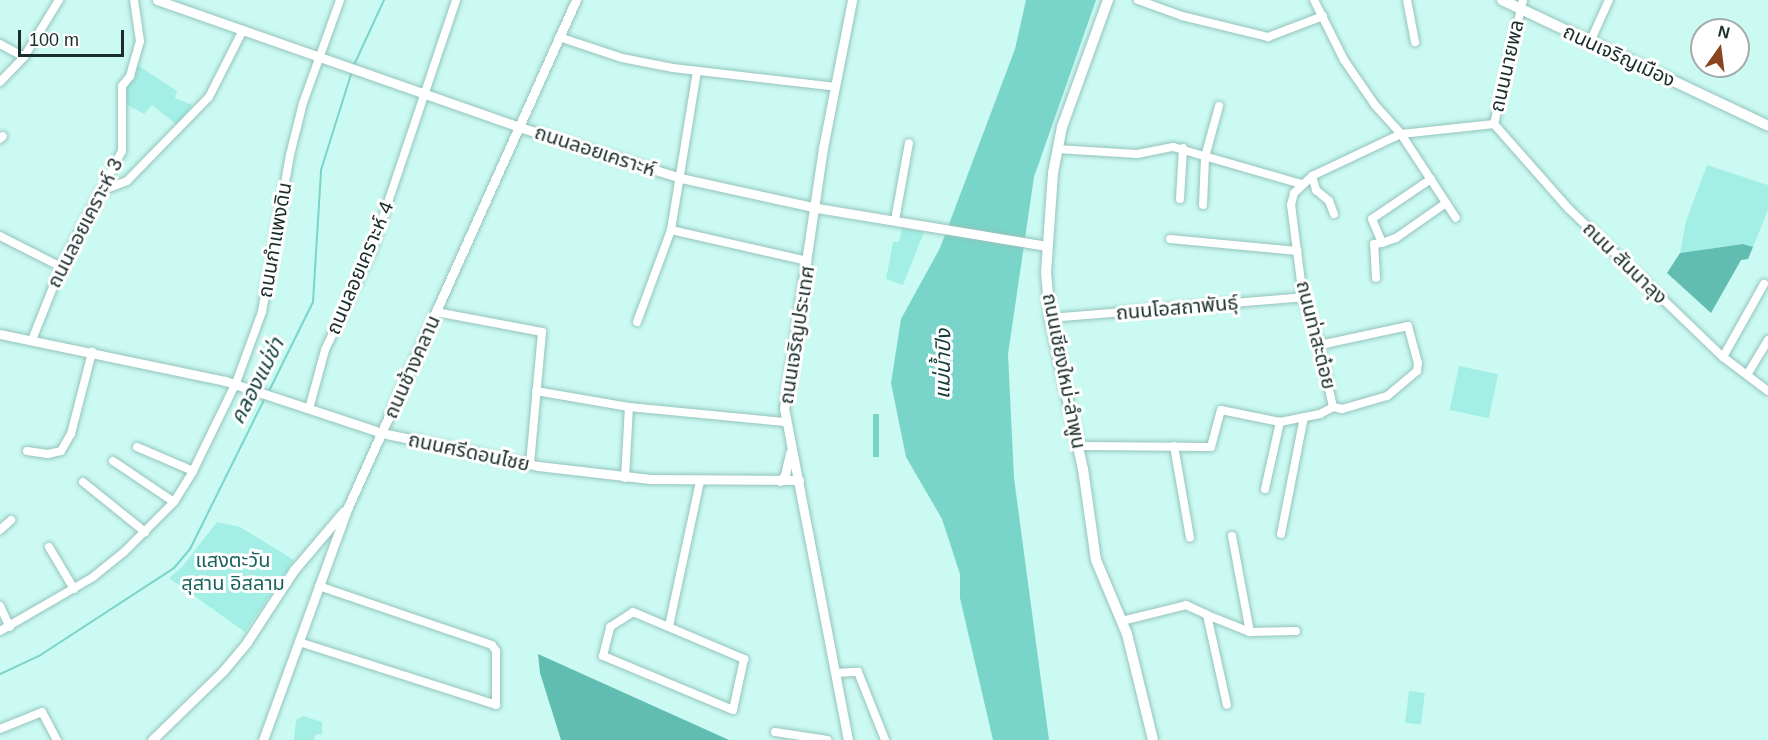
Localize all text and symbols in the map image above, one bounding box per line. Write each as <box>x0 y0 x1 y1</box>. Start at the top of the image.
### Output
street label: ถนนนายพล <box>1485 17 1529 115</box>
scale bar <box>21 18 128 56</box>
north arrow <box>1690 18 1750 78</box>
street label: ถนนเจริญเมือง <box>1559 20 1679 92</box>
text: N <box>1716 22 1732 42</box>
text: 100 m <box>29 30 79 50</box>
street label: ถนนลอยเคราะห์ <box>532 120 658 182</box>
street label: ถนนลอยเคราะห์ 3 <box>42 154 128 292</box>
street label: ถนนกำแพงดิน <box>253 180 297 300</box>
street label: ถนนลอยเคราะห์ 4 <box>321 198 399 338</box>
street label: ถนน สันนาลุง <box>1578 217 1672 309</box>
street label: ถนนเจริญประเทศ <box>774 264 820 406</box>
street label: ถนนท่าสะต๋อย <box>1291 278 1341 392</box>
street label: ถนนเชียงใหม่-ลำพูน <box>1037 291 1091 451</box>
street label: ถนนโอสถาพันธุ์ <box>1115 291 1239 325</box>
street label: ถนนช้างคลาน <box>379 312 445 422</box>
water label: แม่น้ำปิง <box>930 329 956 399</box>
water label: คลองแม่ข่า <box>225 334 289 428</box>
street label: ถนนศรีดอนไชย <box>406 427 532 477</box>
park label: แสงตะวัน สุสาน อิสลาม <box>181 548 285 595</box>

